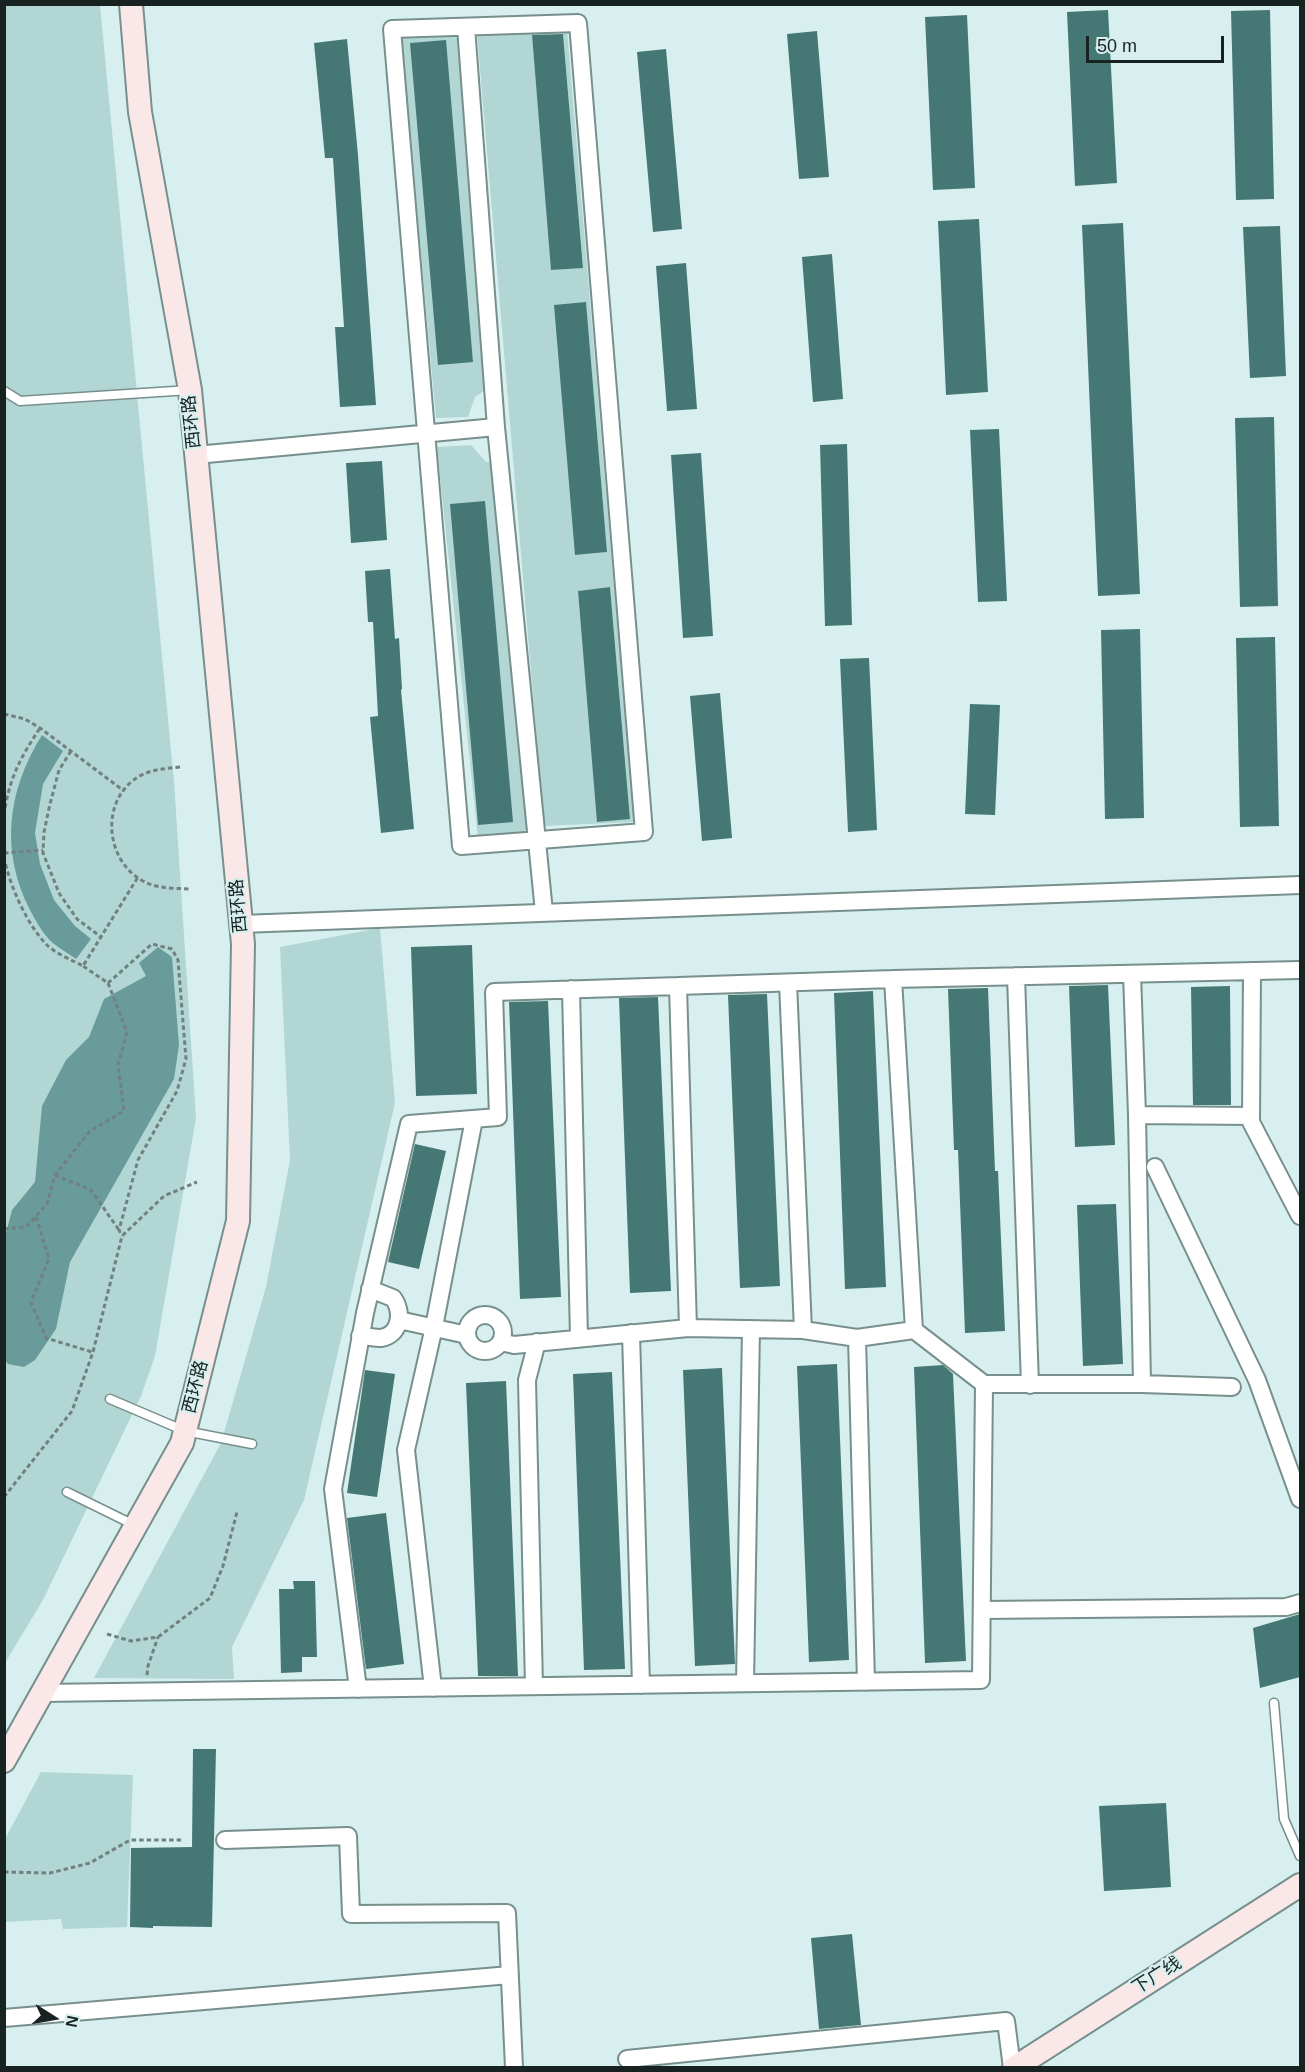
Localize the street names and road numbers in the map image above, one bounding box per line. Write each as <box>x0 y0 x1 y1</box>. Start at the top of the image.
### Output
street label: 西环路 <box>178 394 206 450</box>
street label: 西环路 <box>226 878 252 934</box>
street label: 西环路 <box>179 1358 213 1416</box>
street label: 下广线 <box>1128 1953 1186 1999</box>

